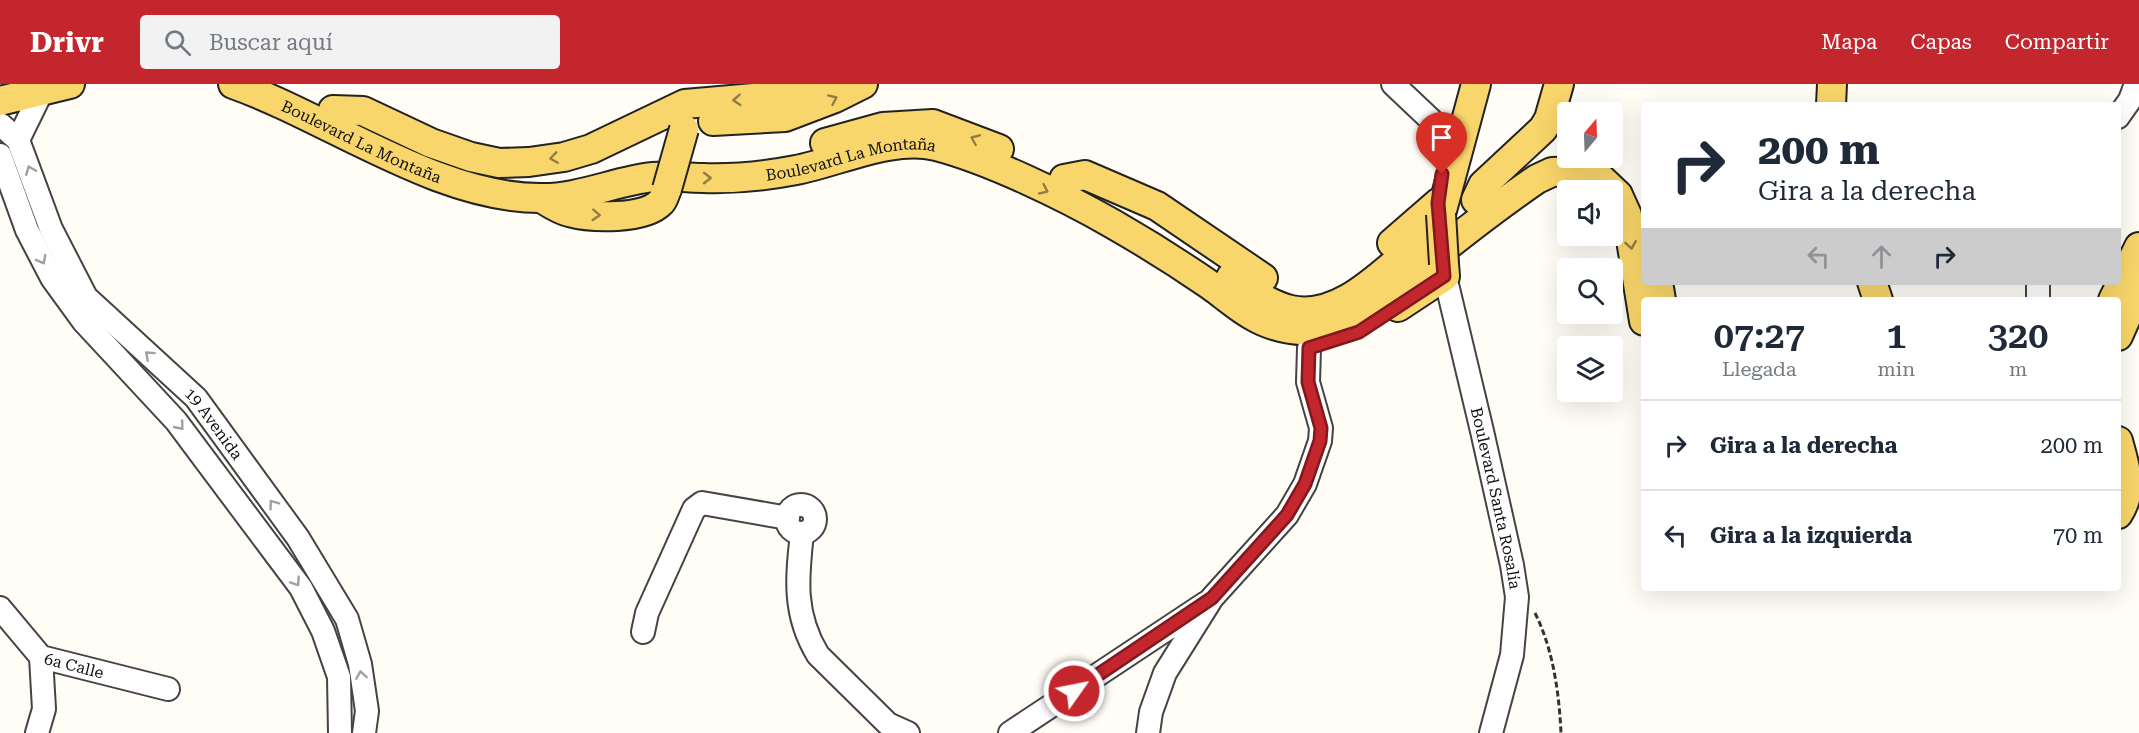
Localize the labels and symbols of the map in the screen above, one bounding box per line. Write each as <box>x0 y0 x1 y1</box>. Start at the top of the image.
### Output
one-way arrow <box>732 94 741 107</box>
one-way arrow <box>827 94 838 106</box>
street label: Boulevard La Montaña <box>279 96 444 187</box>
north arrow <box>1557 102 1623 168</box>
pin <box>1416 112 1467 174</box>
street label: Boulevard La Montaña <box>764 134 938 184</box>
one-way arrow <box>971 134 982 146</box>
one-way arrow <box>549 152 559 164</box>
one-way arrow <box>25 166 37 177</box>
one-way arrow <box>703 172 712 184</box>
one-way arrow <box>1038 183 1049 195</box>
one-way arrow <box>592 209 601 221</box>
one-way arrow <box>1625 240 1637 249</box>
one-way arrow <box>35 254 46 264</box>
one-way arrow <box>145 351 155 362</box>
street label: 19 Avenida <box>181 383 247 463</box>
street label: Boulevard Santa Rosalía <box>1467 405 1525 591</box>
one-way arrow <box>172 419 183 430</box>
one-way arrow <box>270 499 281 510</box>
one-way arrow <box>289 575 300 586</box>
street label: 6a Calle <box>42 649 106 682</box>
position arrow <box>1042 659 1106 723</box>
one-way arrow <box>356 671 368 680</box>

